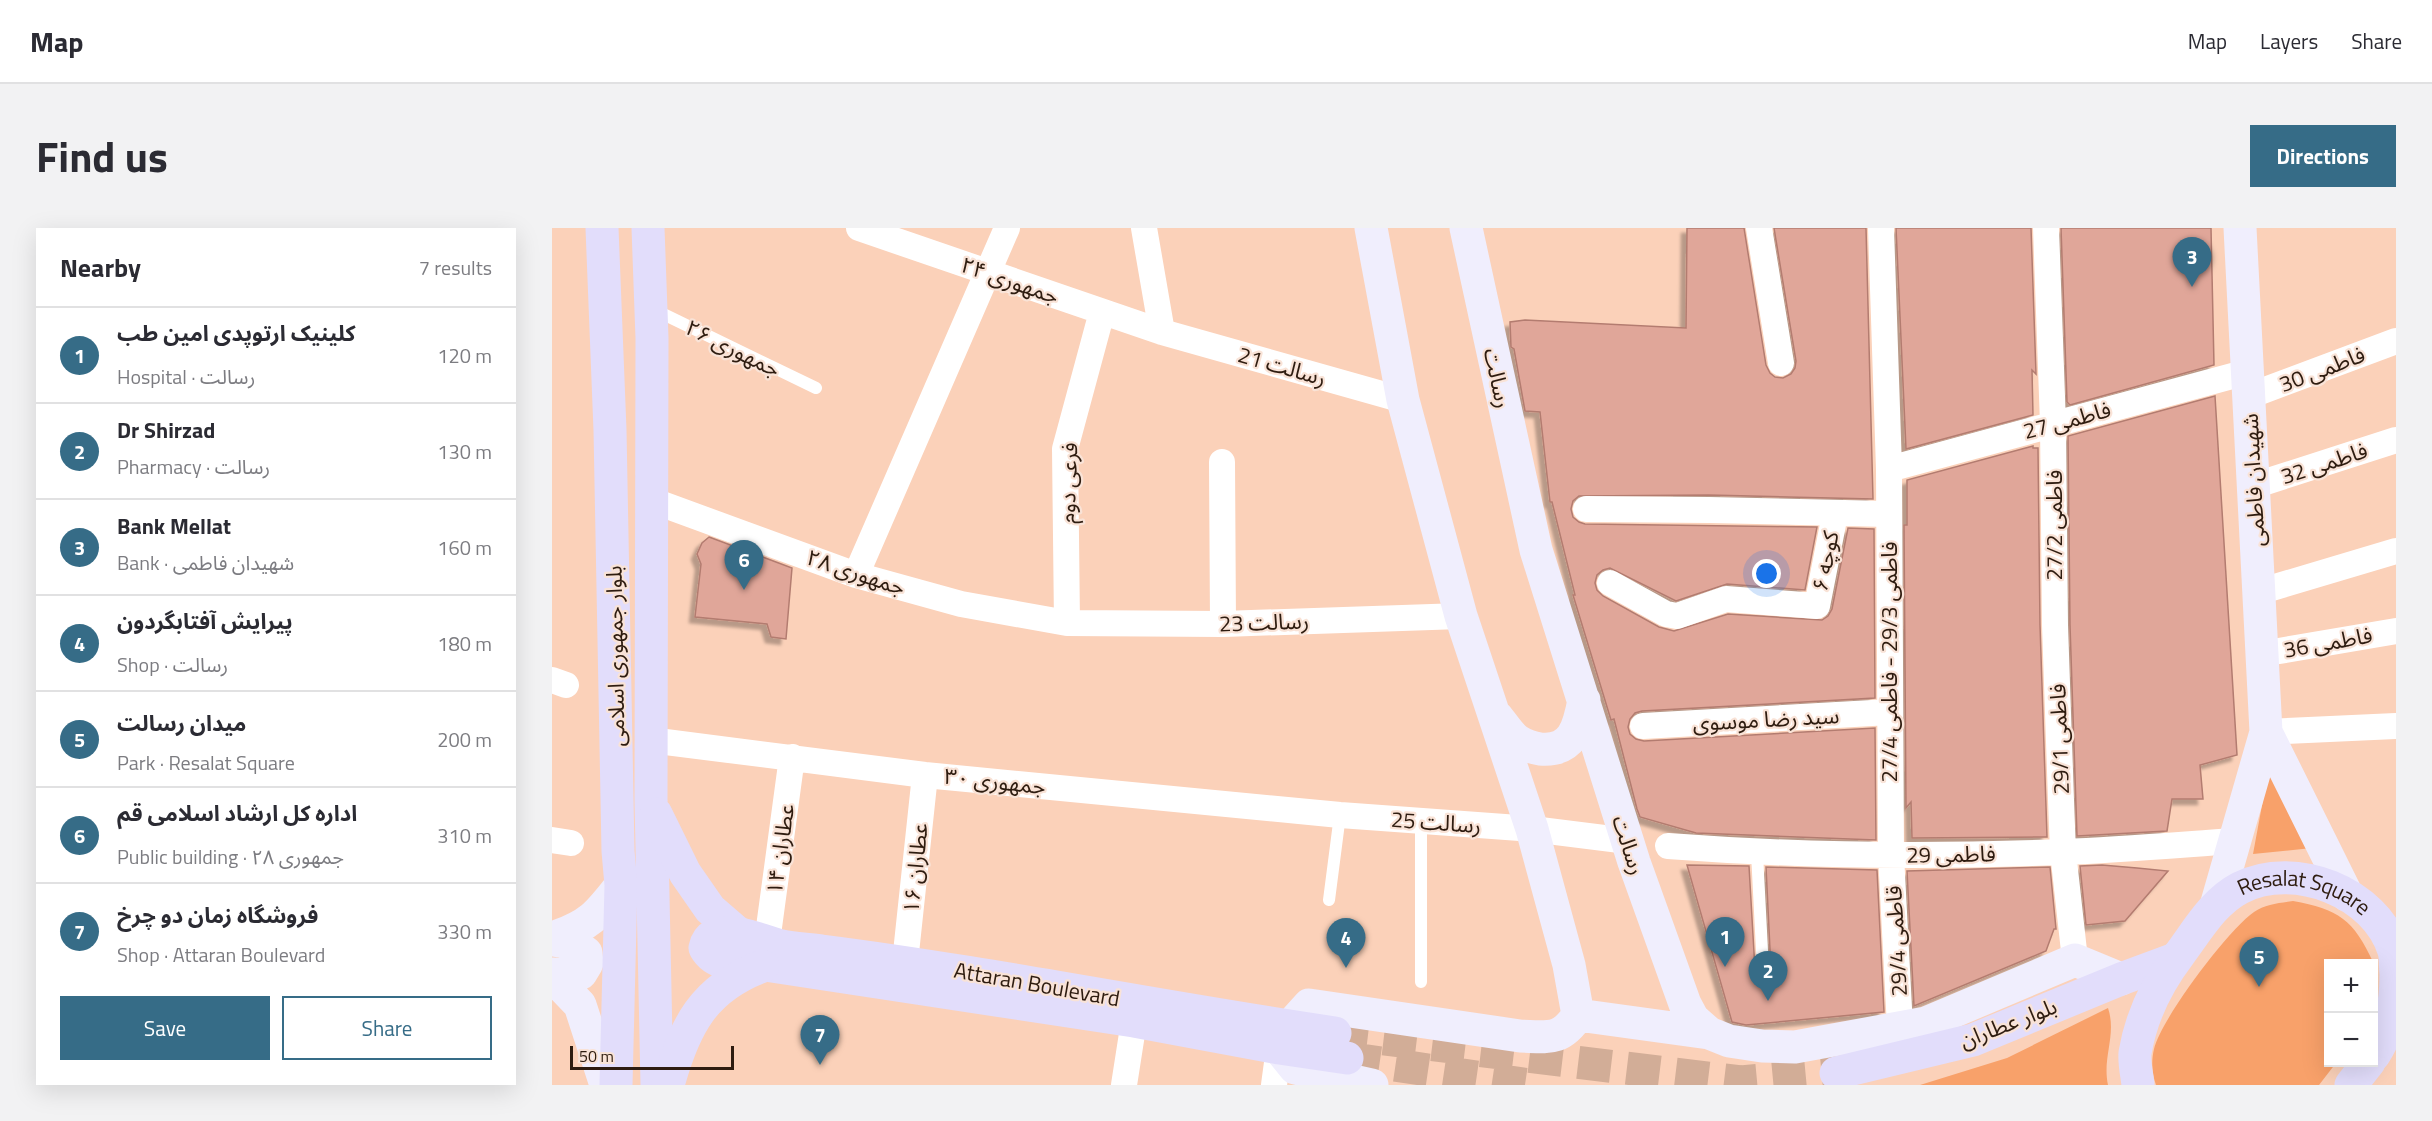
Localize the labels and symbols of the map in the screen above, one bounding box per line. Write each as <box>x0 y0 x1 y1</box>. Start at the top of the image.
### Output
pin: 3 <box>2172 238 2212 287</box>
street label: جمهوری ۲۴ <box>956 247 1064 313</box>
street label: جمهوری ۲۶ <box>680 310 786 386</box>
street label: رسالت 21 <box>1234 337 1330 395</box>
street label: فاطمی 30 <box>2274 337 2370 401</box>
street label: رسالت <box>1475 345 1521 411</box>
street label: فاطمی 27 <box>2019 392 2115 448</box>
street label: شهیدان فاطمی <box>2233 412 2273 548</box>
street label: فاطمی 32 <box>2276 433 2372 493</box>
street label: فرعی دوم <box>1050 442 1086 524</box>
street label: فاطمی 27/2 <box>2037 470 2071 580</box>
street label: کوچه ۶ <box>1803 527 1848 594</box>
pin: 6 <box>724 540 764 590</box>
street label: جمهوری ۲۸ <box>802 540 910 604</box>
street label: فاطمی 29/3 - فاطمی 27/4 <box>1872 541 1906 783</box>
your location <box>1752 559 1781 588</box>
street label: بلوار جمهوری اسلامی <box>596 565 634 747</box>
street label: رسالت 23 <box>1218 603 1310 641</box>
street label: فاطمی 36 <box>2281 617 2375 667</box>
street label: فاطمی 29/1 <box>2040 683 2078 795</box>
street label: سید رضا موسوی <box>1692 698 1840 740</box>
street label: جمهوری ۳۰ <box>942 759 1048 803</box>
street label: عطاران ۱۴ <box>757 802 803 896</box>
street label: رسالت 25 <box>1390 802 1482 842</box>
street label: رسالت <box>1603 811 1655 879</box>
street label: عطاران ۱۶ <box>893 821 937 915</box>
street label: فاطمی 29 <box>1906 836 1996 872</box>
street label: Resalat Square <box>2231 861 2379 923</box>
street label: قاطمی 29/4 <box>1876 885 1916 997</box>
pin: 4 <box>1326 918 1366 968</box>
pin: 1 <box>1706 918 1744 967</box>
pin: 5 <box>2240 938 2278 987</box>
pin: 2 <box>1748 952 1788 1001</box>
street label: Attaran Boulevard <box>951 953 1123 1015</box>
street label: بلوار عطاران <box>1954 989 2062 1057</box>
pin: 7 <box>800 1016 840 1065</box>
scale bar <box>570 1043 734 1070</box>

